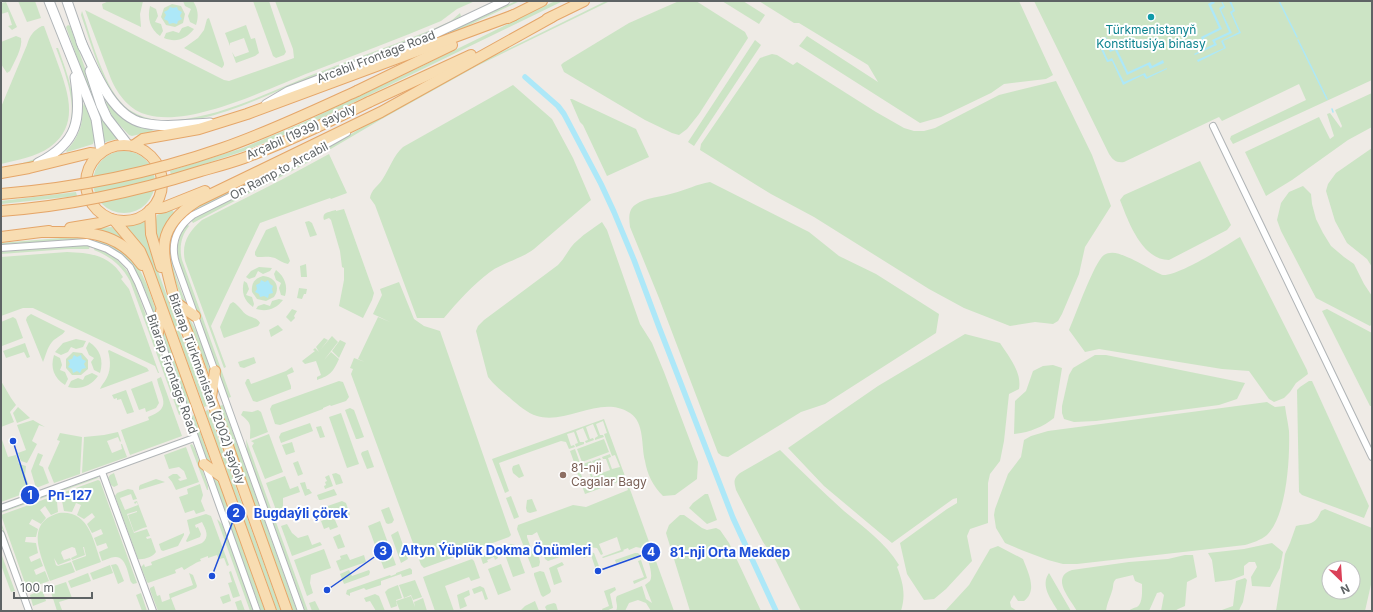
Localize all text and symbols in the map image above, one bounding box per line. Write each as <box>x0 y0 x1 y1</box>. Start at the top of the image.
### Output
marker: Türkmenistanyň Konstitusiýa binasy <box>1146 12 1156 22</box>
place label: Türkmenistanyň Konstitusiýa binasy <box>1096 22 1206 51</box>
street label: Arcabil Frontage Road <box>315 27 437 86</box>
street label: Arçabil (1939) şaýoly <box>244 100 358 162</box>
street label: On Ramp to Arcabil <box>227 138 330 203</box>
street label: Bitarap Türkmenistan (2002) şaýoly <box>166 291 249 487</box>
street label: Bitarap Frontage Road <box>144 312 201 436</box>
place label: 81-nji Cagalar Bagy <box>571 460 647 489</box>
marker: 81-nji Cagalar Bagy <box>558 470 568 480</box>
callout: Рп-127 <box>20 483 100 508</box>
text: 1 <box>27 487 33 502</box>
text: Рп-127 <box>48 487 92 503</box>
callout: Bugdaýli çörek <box>226 500 356 525</box>
text: 2 <box>232 505 240 520</box>
text: Bugdaýli çörek <box>254 505 349 521</box>
callout: Altyn Ýüplük Dokma Önümleri <box>373 538 599 563</box>
callout: 81-nji Orta Mekdep <box>641 540 798 565</box>
text: Altyn Ýüplük Dokma Önümleri <box>401 542 591 558</box>
text: 3 <box>379 543 387 558</box>
text: 4 <box>647 544 655 559</box>
text: 81-nji Orta Mekdep <box>670 544 790 560</box>
north arrow <box>1321 560 1361 600</box>
scale bar <box>14 574 92 600</box>
text: 100 m <box>20 580 54 595</box>
text: N <box>1338 581 1352 597</box>

